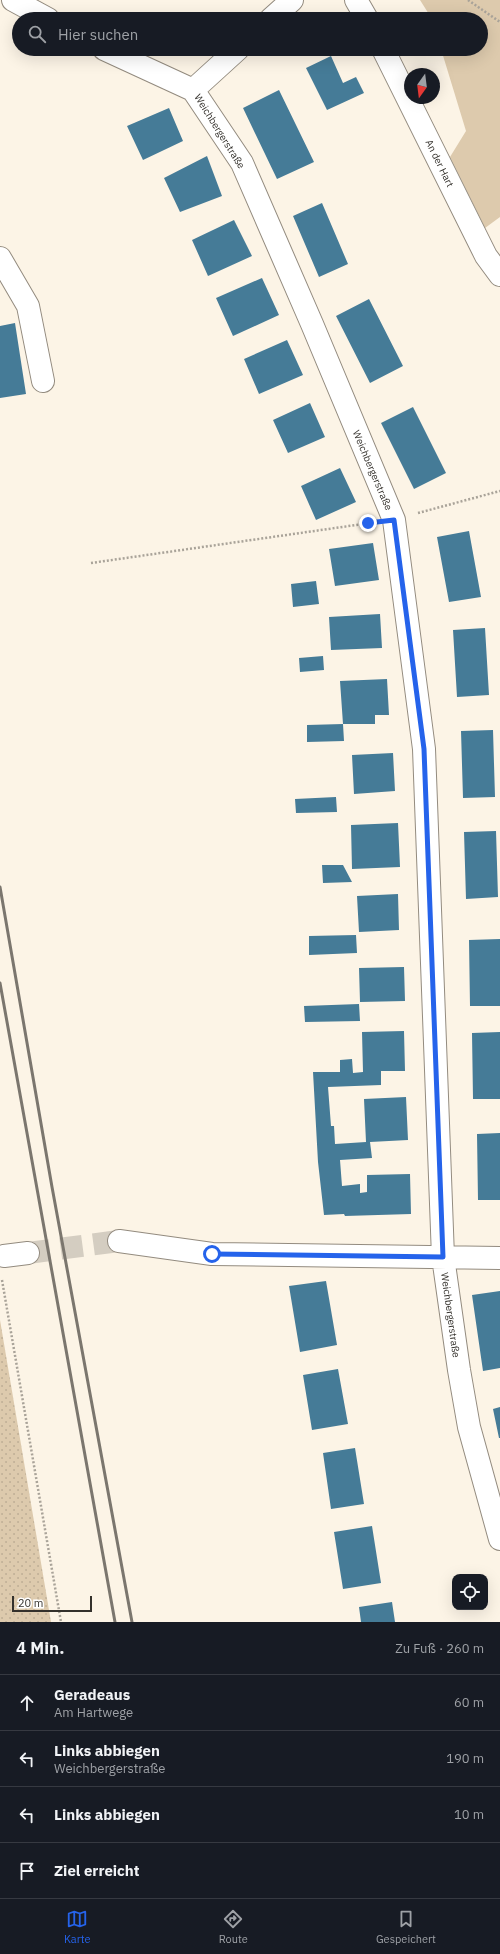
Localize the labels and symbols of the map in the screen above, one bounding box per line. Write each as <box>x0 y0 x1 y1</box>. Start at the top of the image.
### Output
north arrow <box>404 68 440 104</box>
street label: Weichbergerstraße <box>191 91 248 171</box>
street label: An der Hart <box>422 137 457 190</box>
street label: Weichbergerstraße <box>350 428 395 513</box>
route end <box>359 514 377 532</box>
route start <box>203 1245 221 1263</box>
street label: Weichbergerstraße <box>438 1272 463 1359</box>
scale bar <box>12 1594 92 1613</box>

